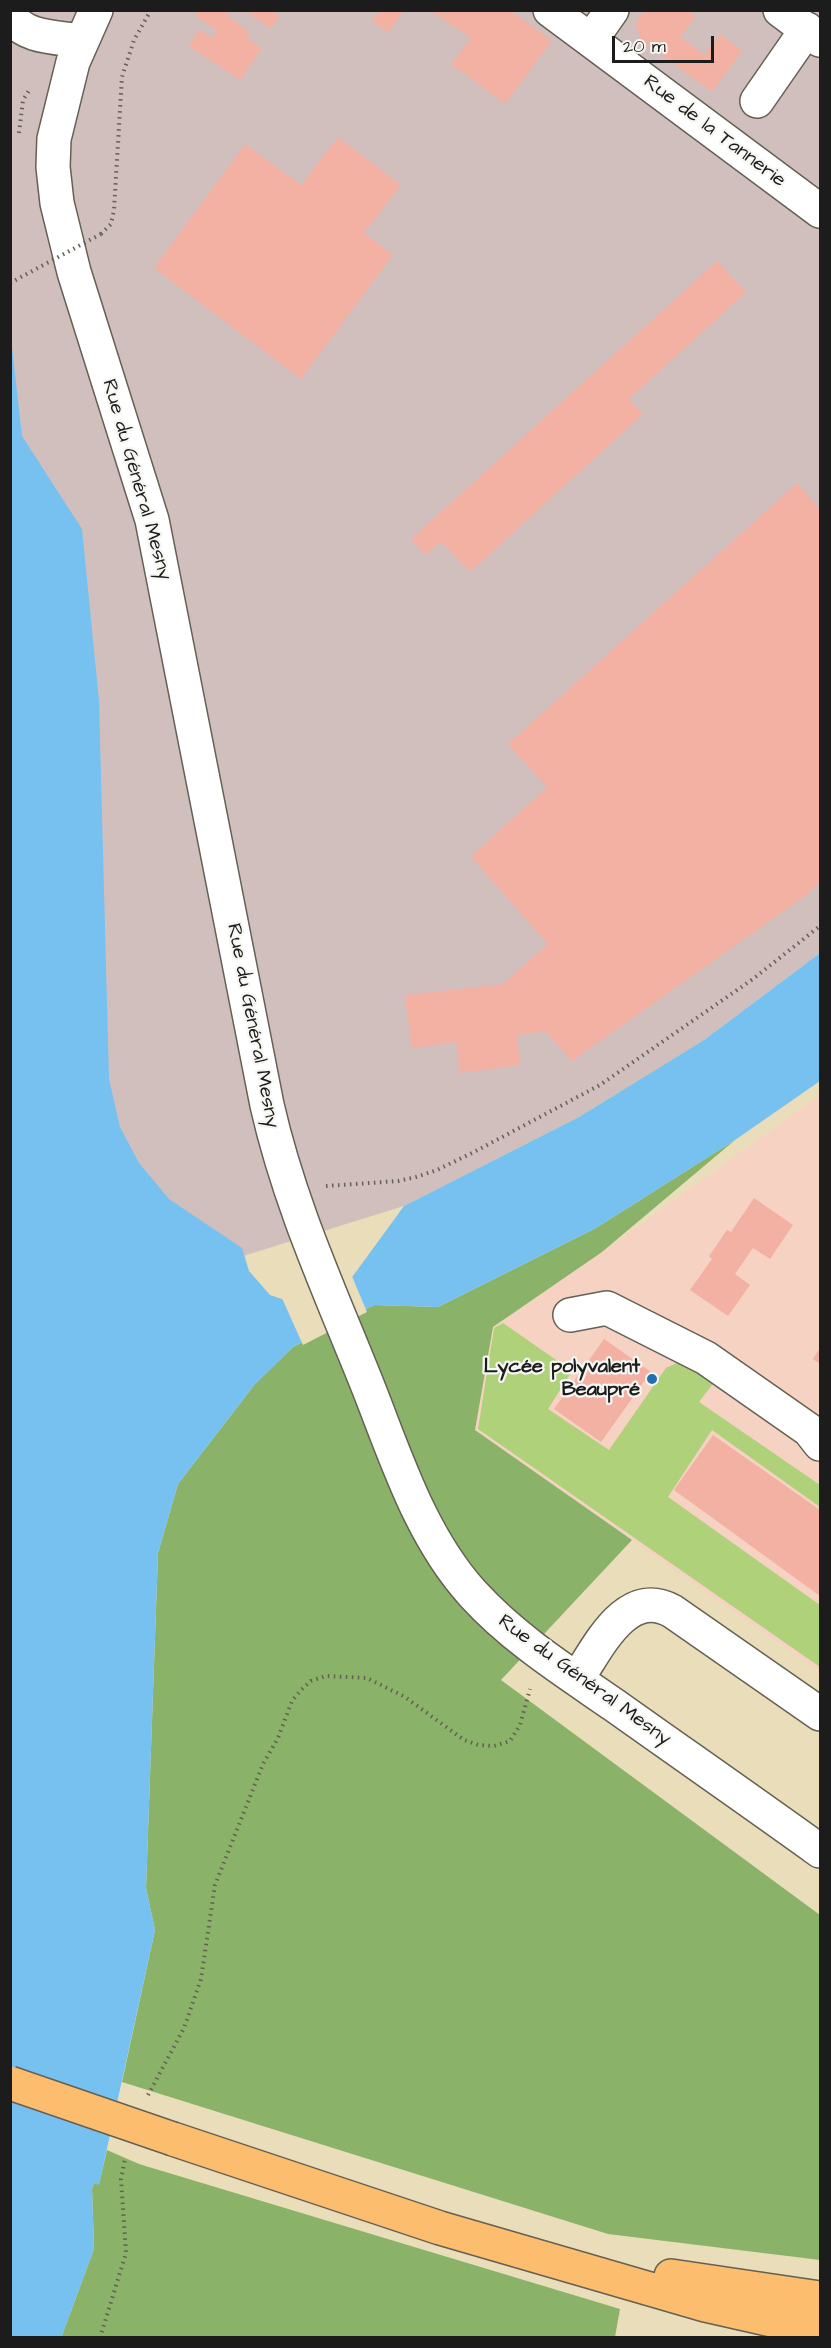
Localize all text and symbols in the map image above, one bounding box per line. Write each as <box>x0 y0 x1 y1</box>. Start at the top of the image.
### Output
scale bar <box>615 24 717 62</box>
text: 20 m <box>623 34 666 59</box>
street label: Rue de la Tannerie <box>638 71 790 193</box>
street label: Rue du Général Mesny <box>96 377 176 583</box>
street label: Rue du Général Mesny <box>220 922 284 1130</box>
place label: Lycée polyvalent Beaupré <box>484 1356 640 1403</box>
marker: Lycée polyvalent Beaupré <box>645 1372 659 1386</box>
street label: Rue du Général Mesny <box>493 1610 675 1752</box>

